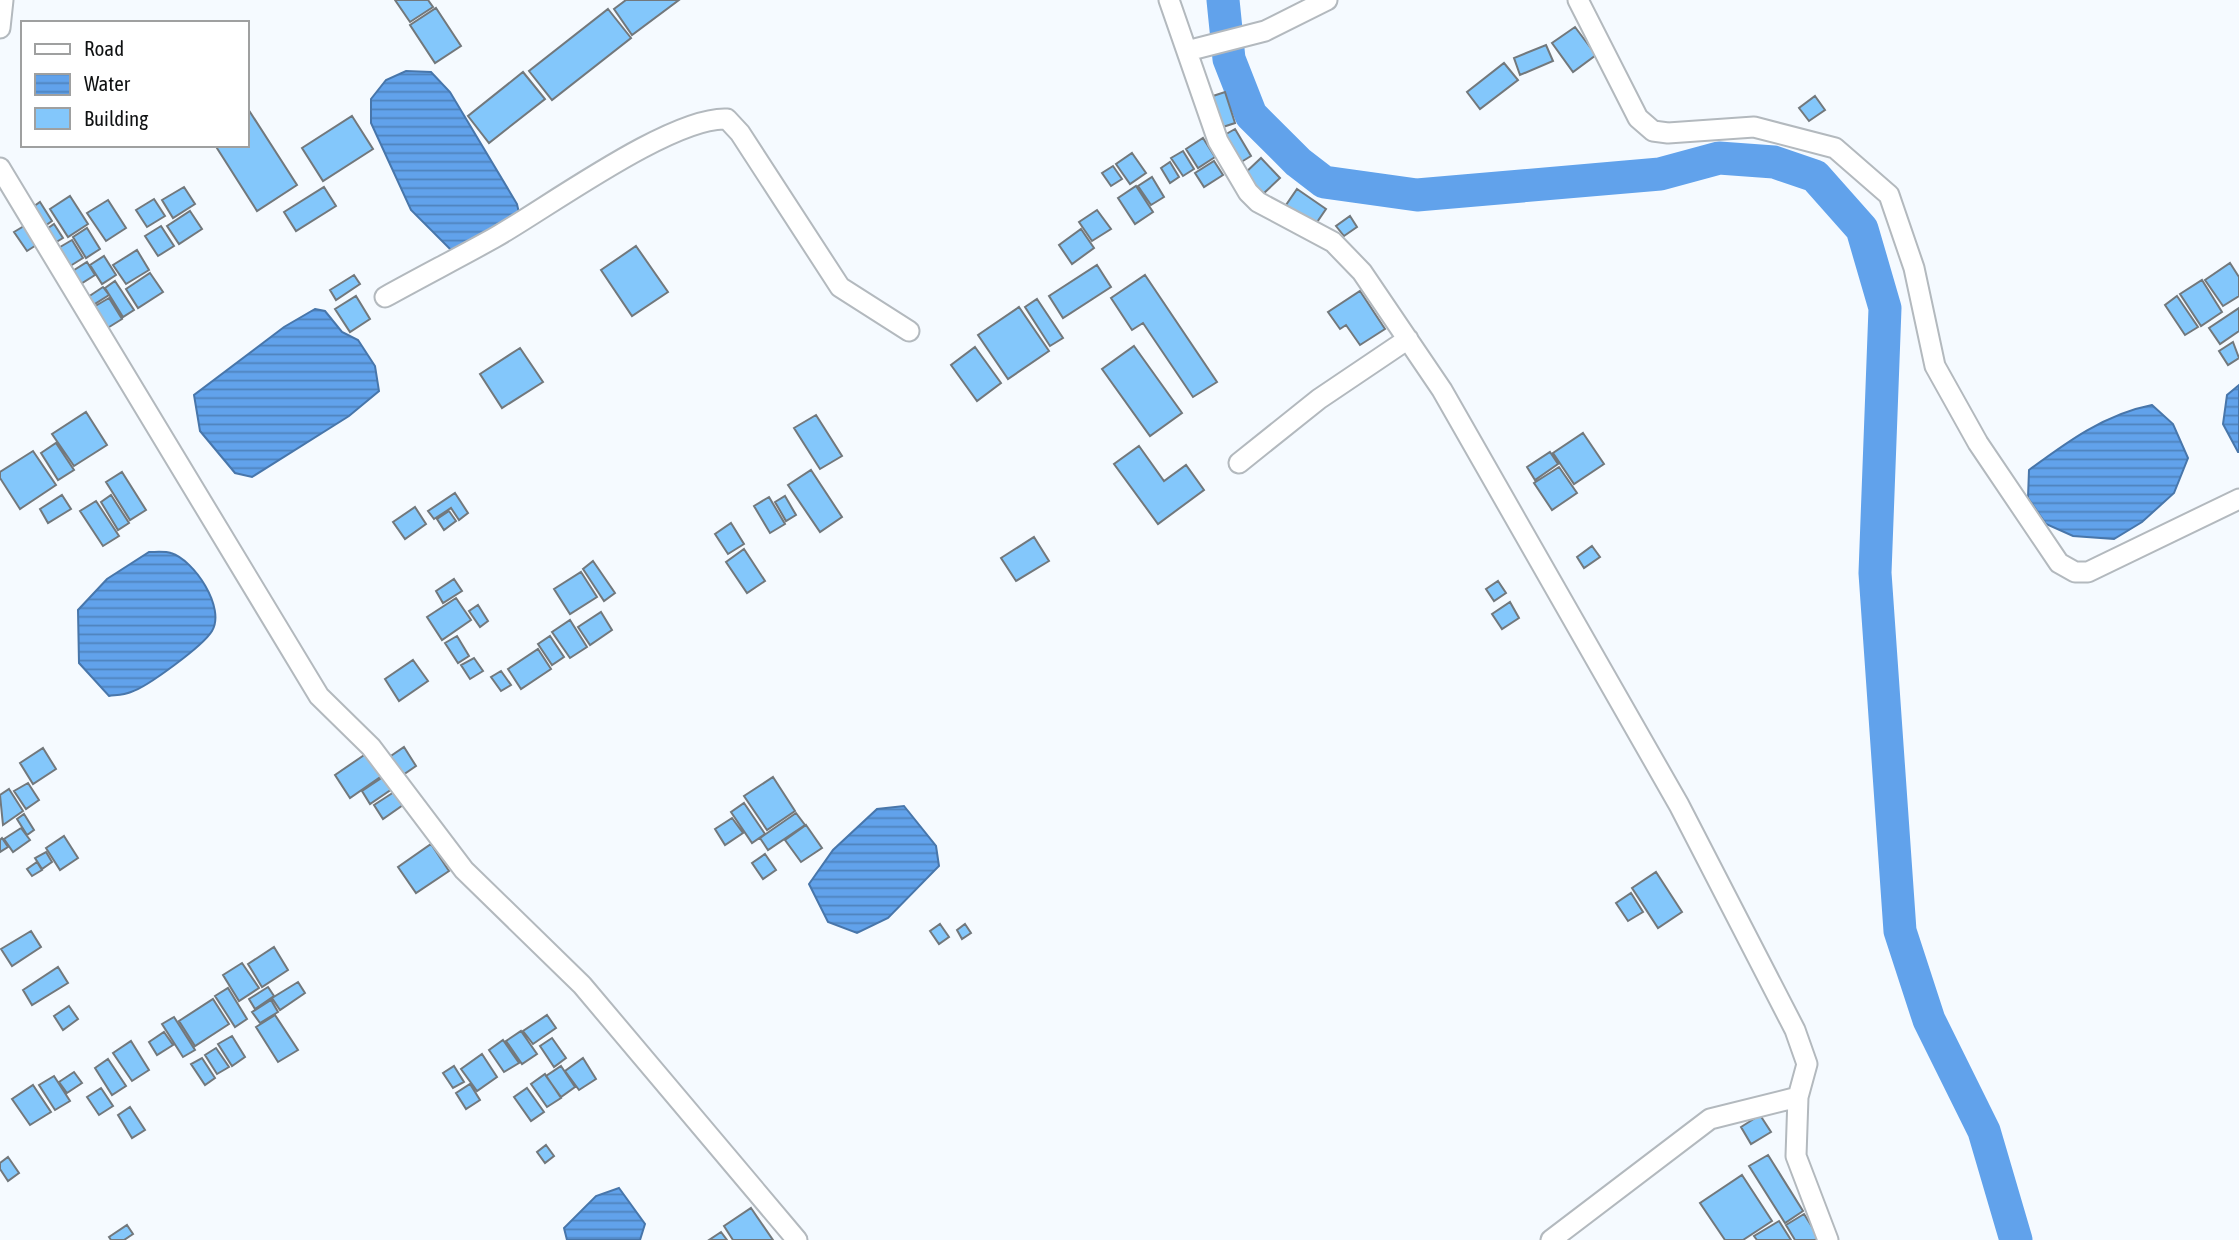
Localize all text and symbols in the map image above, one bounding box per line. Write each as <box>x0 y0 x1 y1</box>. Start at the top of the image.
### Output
legend <box>21 21 248 147</box>
text: Road <box>84 36 124 60</box>
text: Water <box>84 71 131 95</box>
text: Building <box>84 106 148 130</box>

